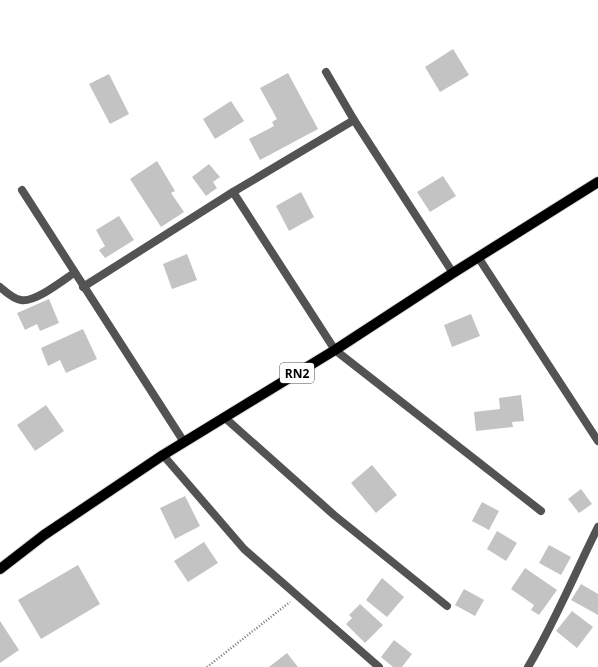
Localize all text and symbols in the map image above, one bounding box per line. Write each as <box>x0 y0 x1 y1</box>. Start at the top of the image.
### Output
road number: RN2 <box>280 363 314 383</box>

